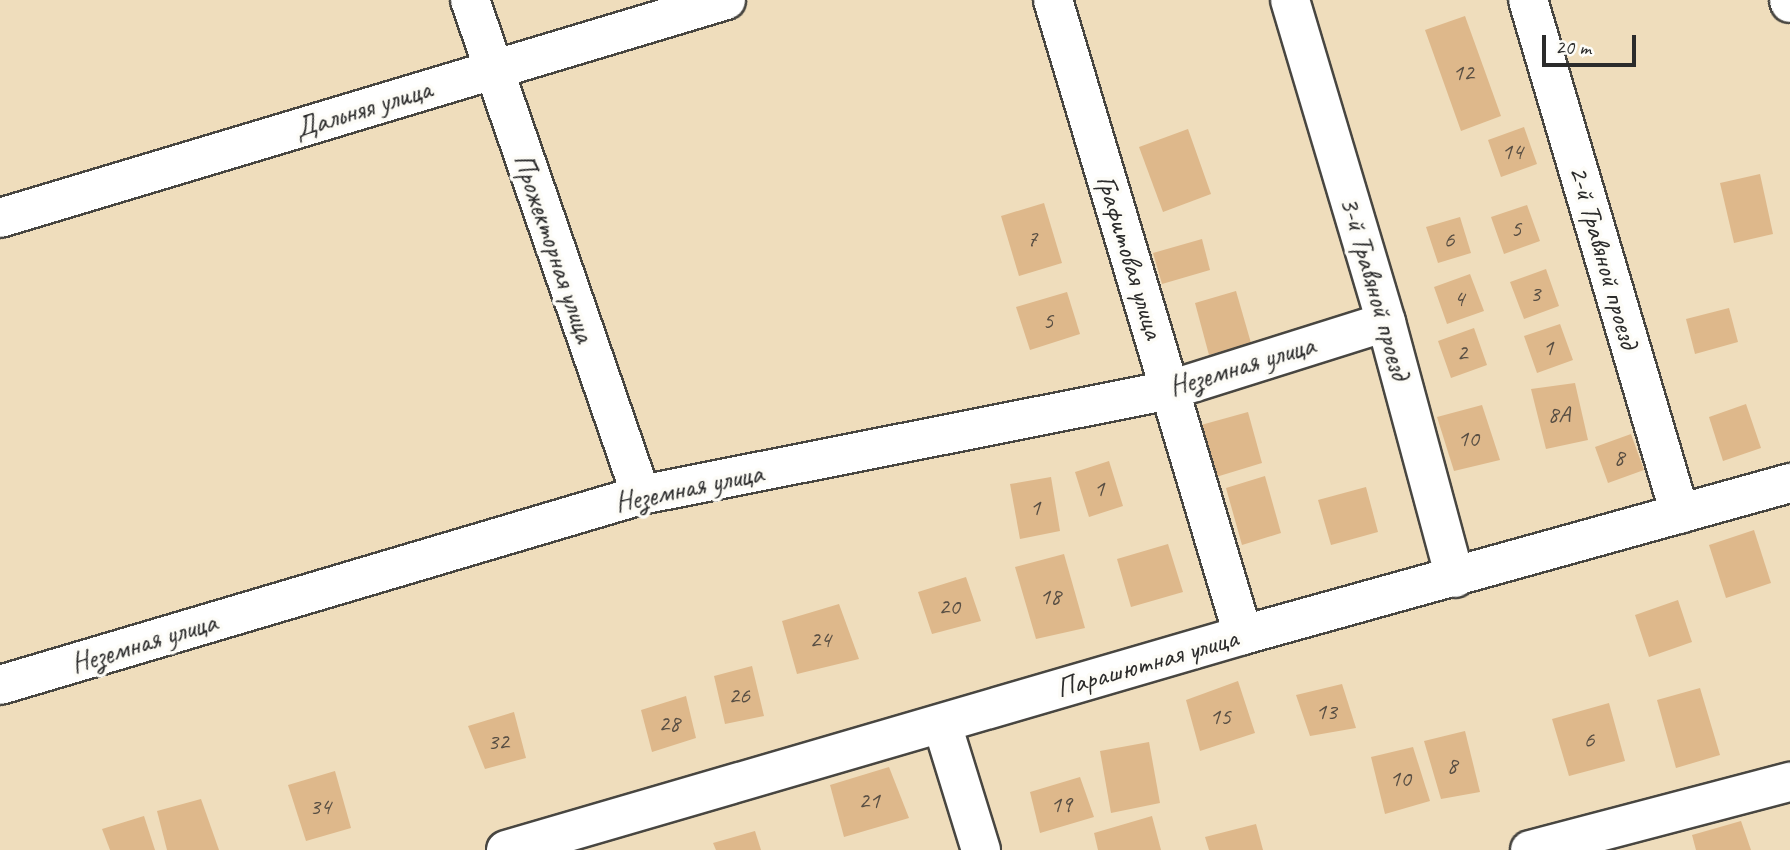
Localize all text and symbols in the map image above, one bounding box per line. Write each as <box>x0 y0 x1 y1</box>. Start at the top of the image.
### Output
scale bar <box>1545 21 1640 65</box>
text: 20 m <box>1555 34 1591 60</box>
house number: 12 <box>1452 59 1474 87</box>
street label: Дальняя улица <box>291 72 435 146</box>
house number: 14 <box>1501 138 1523 166</box>
street label: Прожекторная улица <box>506 149 602 347</box>
street label: 2-й Травяной проезд <box>1562 162 1646 352</box>
street label: Графитовая улица <box>1089 170 1171 344</box>
street label: 3-й Травяной проезд <box>1333 193 1417 383</box>
house number: 5 <box>1511 215 1521 243</box>
house number: 7 <box>1027 225 1037 253</box>
house number: 6 <box>1444 226 1454 254</box>
house number: 3 <box>1530 280 1540 308</box>
house number: 4 <box>1454 285 1464 313</box>
house number: 5 <box>1043 307 1053 335</box>
street label: Неземная улица <box>1165 328 1319 404</box>
house number: 1 <box>1543 334 1553 362</box>
house number: 2 <box>1457 339 1467 367</box>
house number: 8А <box>1548 401 1570 429</box>
house number: 10 <box>1457 425 1479 453</box>
house number: 8 <box>1614 444 1624 472</box>
street label: Неземная улица <box>611 456 767 520</box>
house number: 1 <box>1094 475 1104 503</box>
house number: 1 <box>1030 494 1040 522</box>
house number: 18 <box>1039 583 1061 611</box>
house number: 20 <box>938 593 960 621</box>
street label: Неземная улица <box>67 605 221 681</box>
street label: Парашютная улица <box>1051 621 1243 705</box>
house number: 24 <box>809 626 831 654</box>
house number: 26 <box>728 682 750 710</box>
house number: 13 <box>1315 698 1337 726</box>
house number: 15 <box>1209 703 1231 731</box>
house number: 28 <box>658 710 680 738</box>
house number: 6 <box>1584 726 1594 754</box>
house number: 32 <box>487 728 509 756</box>
house number: 8 <box>1447 752 1457 780</box>
house number: 10 <box>1389 765 1411 793</box>
house number: 21 <box>858 787 880 815</box>
house number: 19 <box>1050 791 1072 819</box>
house number: 34 <box>309 793 331 821</box>

